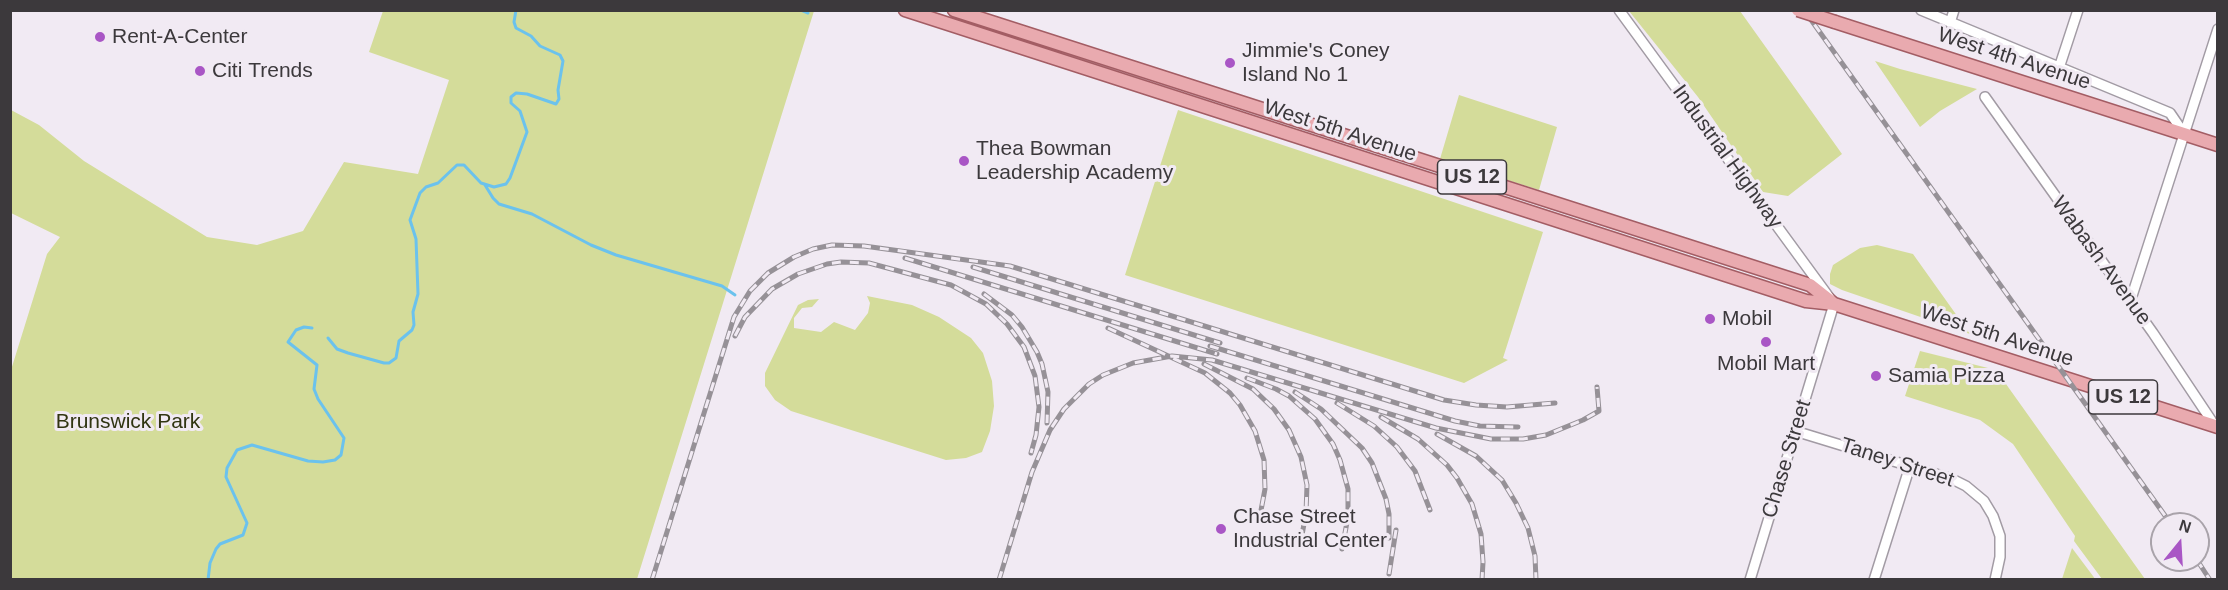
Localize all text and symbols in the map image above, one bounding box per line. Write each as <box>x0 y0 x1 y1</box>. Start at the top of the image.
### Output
street label: West 4th Avenue <box>1934 22 2094 96</box>
place label: Rent-A-Center <box>112 24 247 50</box>
marker: Rent-A-Center <box>93 30 107 44</box>
place label: Jimmie's Coney Island No 1 <box>1242 38 1390 88</box>
marker: Jimmie's Coney Island No 1 <box>1223 56 1237 70</box>
place label: Citi Trends <box>212 58 313 84</box>
marker: Citi Trends <box>193 64 207 78</box>
street label: Industrial Highway <box>1666 80 1788 234</box>
street label: West 5th Avenue <box>1260 94 1420 168</box>
place label: Thea Bowman Leadership Academy <box>976 136 1173 186</box>
marker: Thea Bowman Leadership Academy <box>957 154 971 168</box>
road number: US 12 <box>1438 160 1506 194</box>
street label: Wabash Avenue <box>2046 192 2156 330</box>
street label: West 5th Avenue <box>1917 299 2077 373</box>
place label: Mobil <box>1722 306 1772 332</box>
marker: Mobil <box>1703 312 1717 326</box>
marker: Mobil Mart <box>1759 335 1773 349</box>
place label: Mobil Mart <box>1717 351 1815 377</box>
place label: Samia Pizza <box>1888 363 2005 389</box>
marker: Samia Pizza <box>1869 369 1883 383</box>
road number: US 12 <box>2088 380 2158 414</box>
street label: Chase Street <box>1757 397 1817 521</box>
park label: Brunswick Park <box>56 409 200 435</box>
street label: Taney Street <box>1837 433 1957 493</box>
place label: Chase Street Industrial Center <box>1233 504 1387 554</box>
north arrow <box>2150 512 2210 572</box>
text: N <box>2177 516 2193 536</box>
marker: Chase Street Industrial Center <box>1214 522 1228 536</box>

